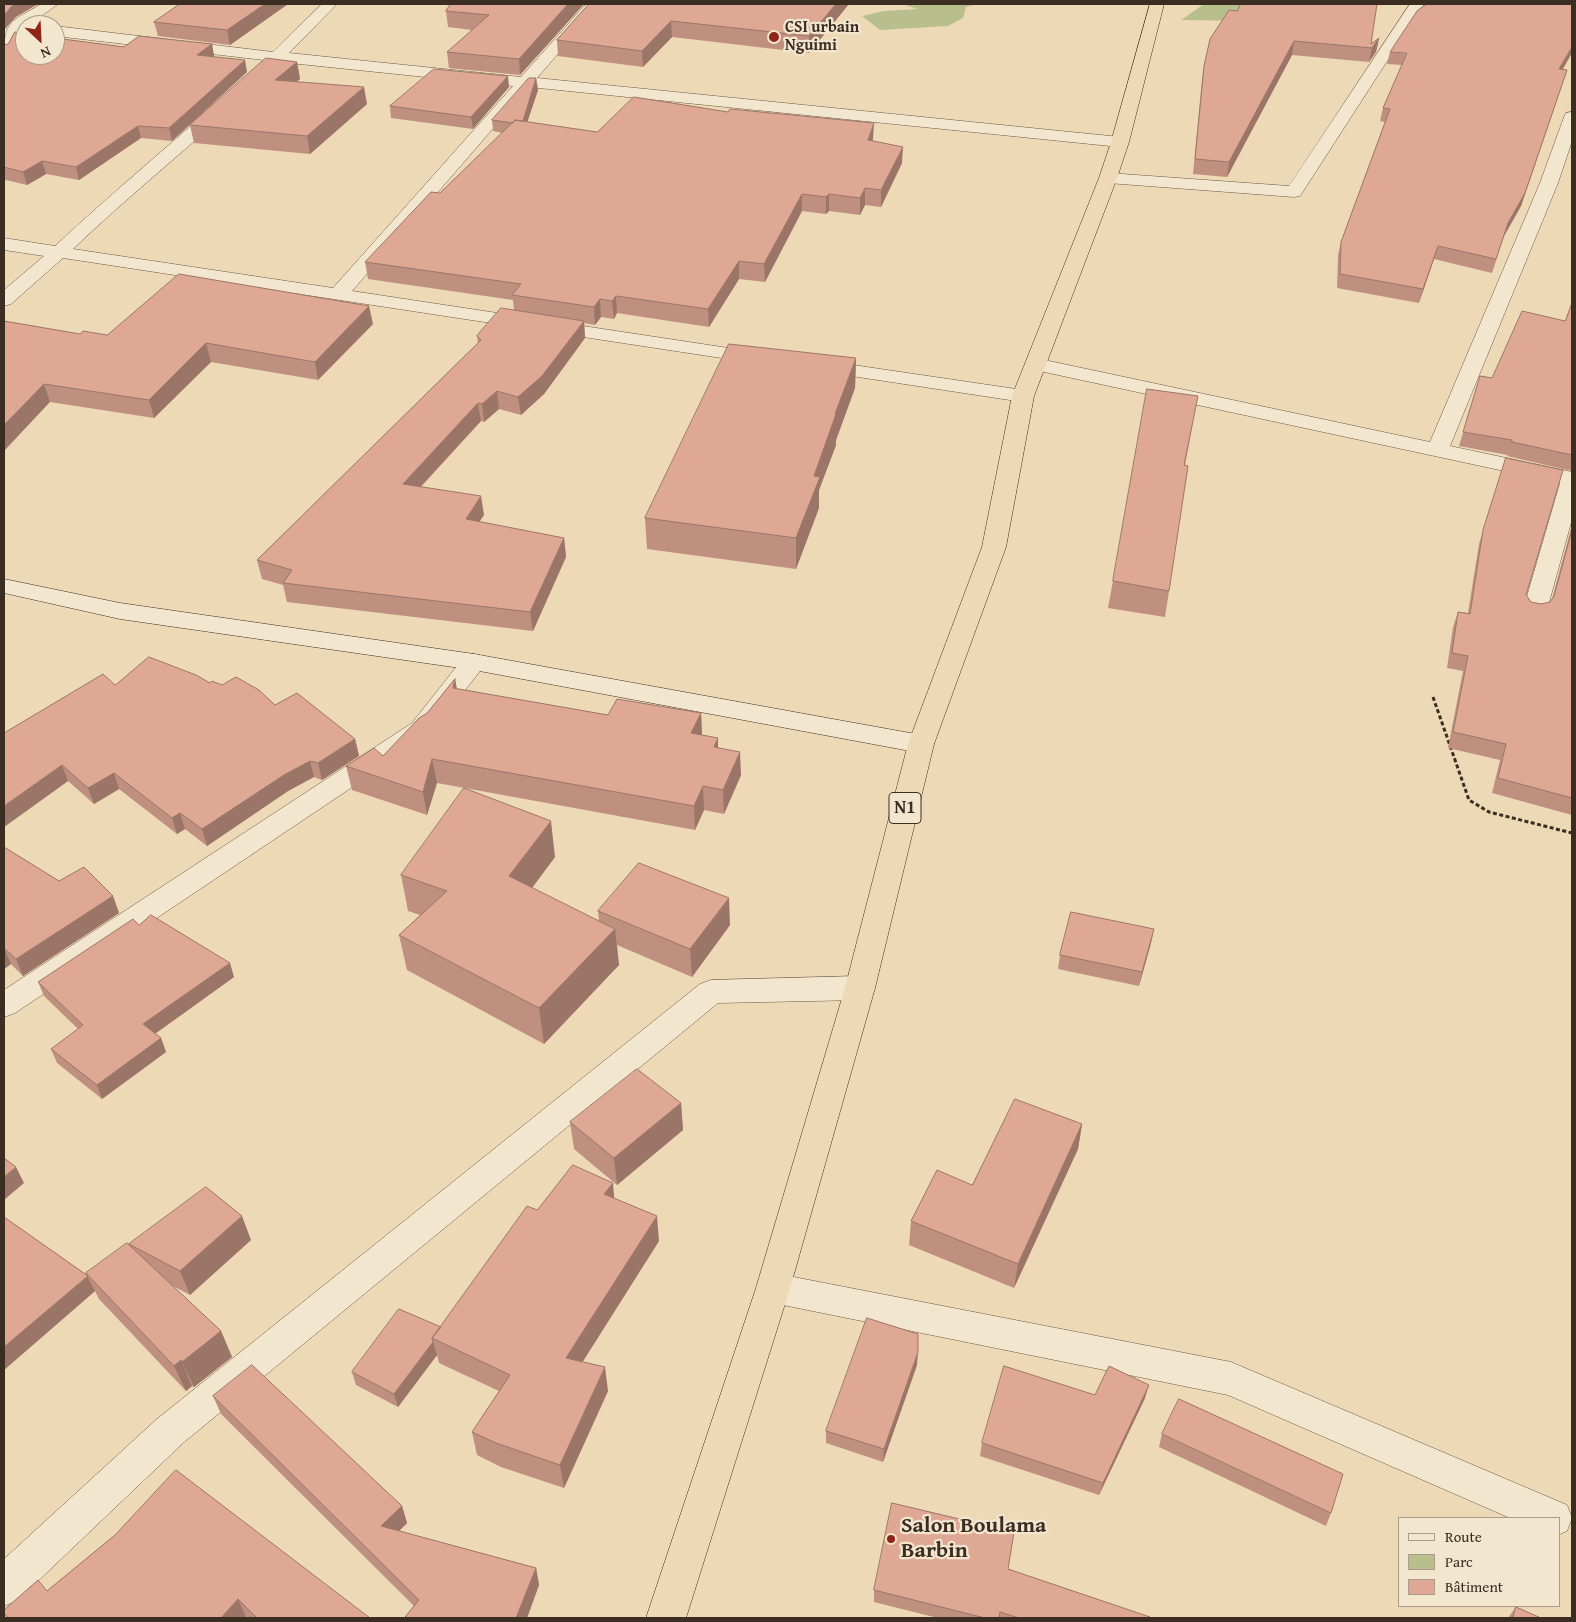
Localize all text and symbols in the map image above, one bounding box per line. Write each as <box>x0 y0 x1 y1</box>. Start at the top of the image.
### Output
north arrow <box>15 15 65 65</box>
place label: CSI urbain Nguimi <box>785 18 859 56</box>
marker: CSI urbain Nguimi <box>767 30 781 44</box>
text: N <box>37 42 54 64</box>
road number: N1 <box>889 792 921 824</box>
place label: Salon Boulama Barbin <box>901 1513 1046 1564</box>
legend <box>1398 1517 1561 1607</box>
text: Route <box>1445 1526 1482 1547</box>
marker: Salon Boulama Barbin <box>885 1533 897 1545</box>
text: Parc <box>1445 1551 1473 1572</box>
text: Bâtiment <box>1445 1576 1503 1597</box>

